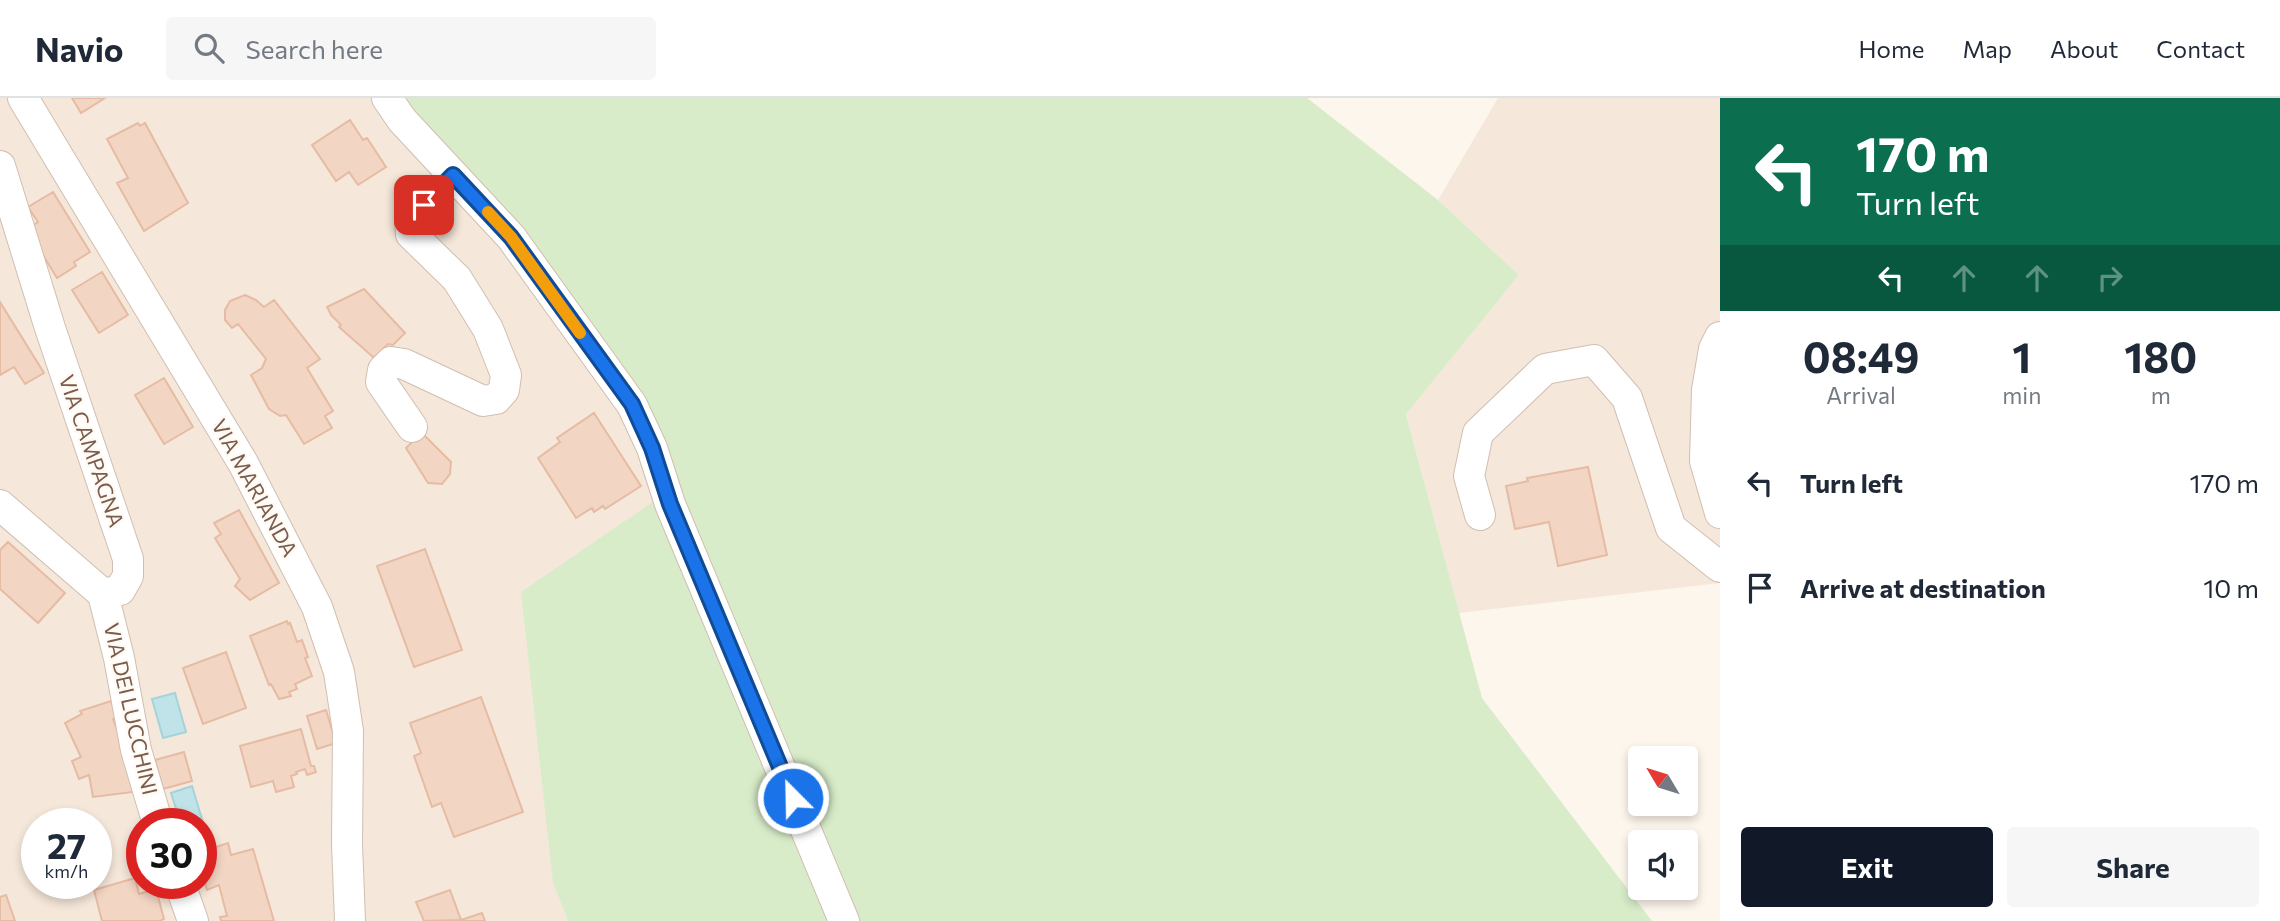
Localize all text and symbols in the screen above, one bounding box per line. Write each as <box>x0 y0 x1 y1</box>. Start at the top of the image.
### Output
search box <box>166 17 656 80</box>
text: Navio <box>35 28 124 69</box>
icon: search <box>190 29 228 67</box>
text: Search here <box>246 33 383 64</box>
text: Home <box>1859 34 1925 63</box>
text: Map <box>1963 34 2012 63</box>
text: About <box>2050 34 2118 63</box>
text: Contact <box>2156 34 2245 63</box>
text: 170 m <box>1856 122 1989 182</box>
icon: left <box>1741 126 1832 217</box>
pin <box>394 175 454 235</box>
text: Turn left <box>1856 182 1980 222</box>
icon: arrive <box>405 186 443 224</box>
icon: left <box>1872 259 1910 297</box>
icon: ahead <box>1945 259 1983 297</box>
icon: ahead <box>2018 259 2056 297</box>
icon: right <box>2091 259 2129 297</box>
text: 08:49 <box>1803 330 1919 382</box>
text: 1 <box>2012 330 2031 382</box>
text: 180 <box>2124 330 2197 382</box>
street label: VIA CAMPAGNA <box>55 371 130 530</box>
text: Arrival <box>1826 381 1896 409</box>
text: min <box>2002 381 2041 409</box>
text: m <box>2151 381 2171 409</box>
street label: VIA MARIANDA <box>207 414 303 560</box>
icon: left <box>1741 464 1779 502</box>
text: Turn left <box>1800 467 1903 498</box>
text: 170 m <box>2190 467 2259 498</box>
icon: arrive <box>1741 569 1779 607</box>
text: Arrive at destination <box>1800 572 2046 603</box>
text: 10 m <box>2203 572 2259 603</box>
street label: VIA DEI LUCCHINI <box>100 620 163 797</box>
north arrow <box>1628 746 1698 816</box>
map controls <box>1628 746 1698 900</box>
position arrow <box>756 761 830 835</box>
speed limit sign: 30 <box>126 808 217 899</box>
text: 27 <box>47 823 86 866</box>
button: Exit <box>1741 827 1993 907</box>
button: Share <box>2007 827 2259 907</box>
button: sound <box>1628 830 1698 900</box>
text: km/h <box>45 860 88 882</box>

